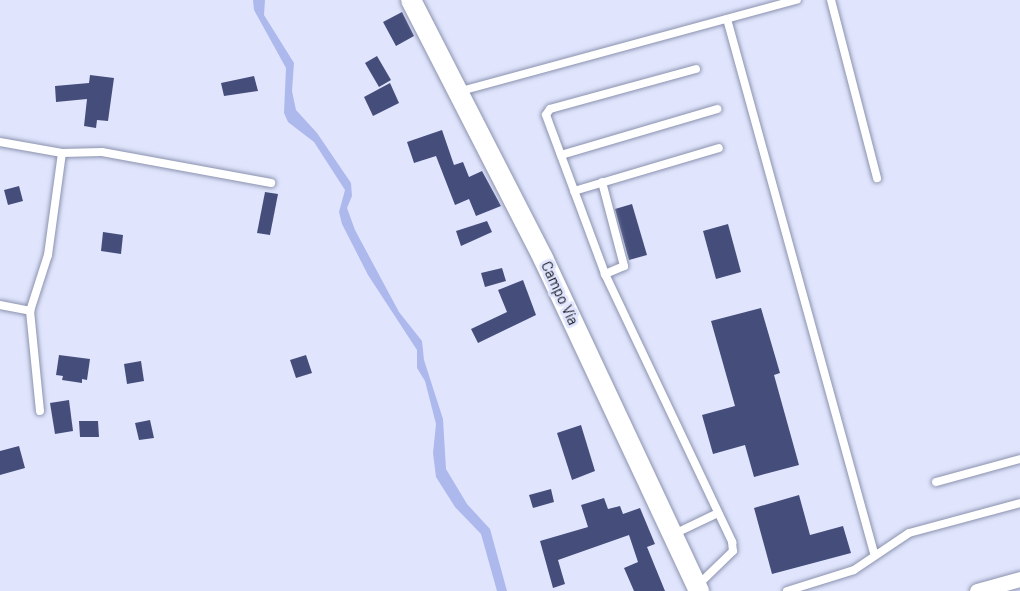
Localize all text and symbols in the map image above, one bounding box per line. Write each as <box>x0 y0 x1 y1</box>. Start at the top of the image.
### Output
street label: Campo Vía <box>537 258 583 328</box>

